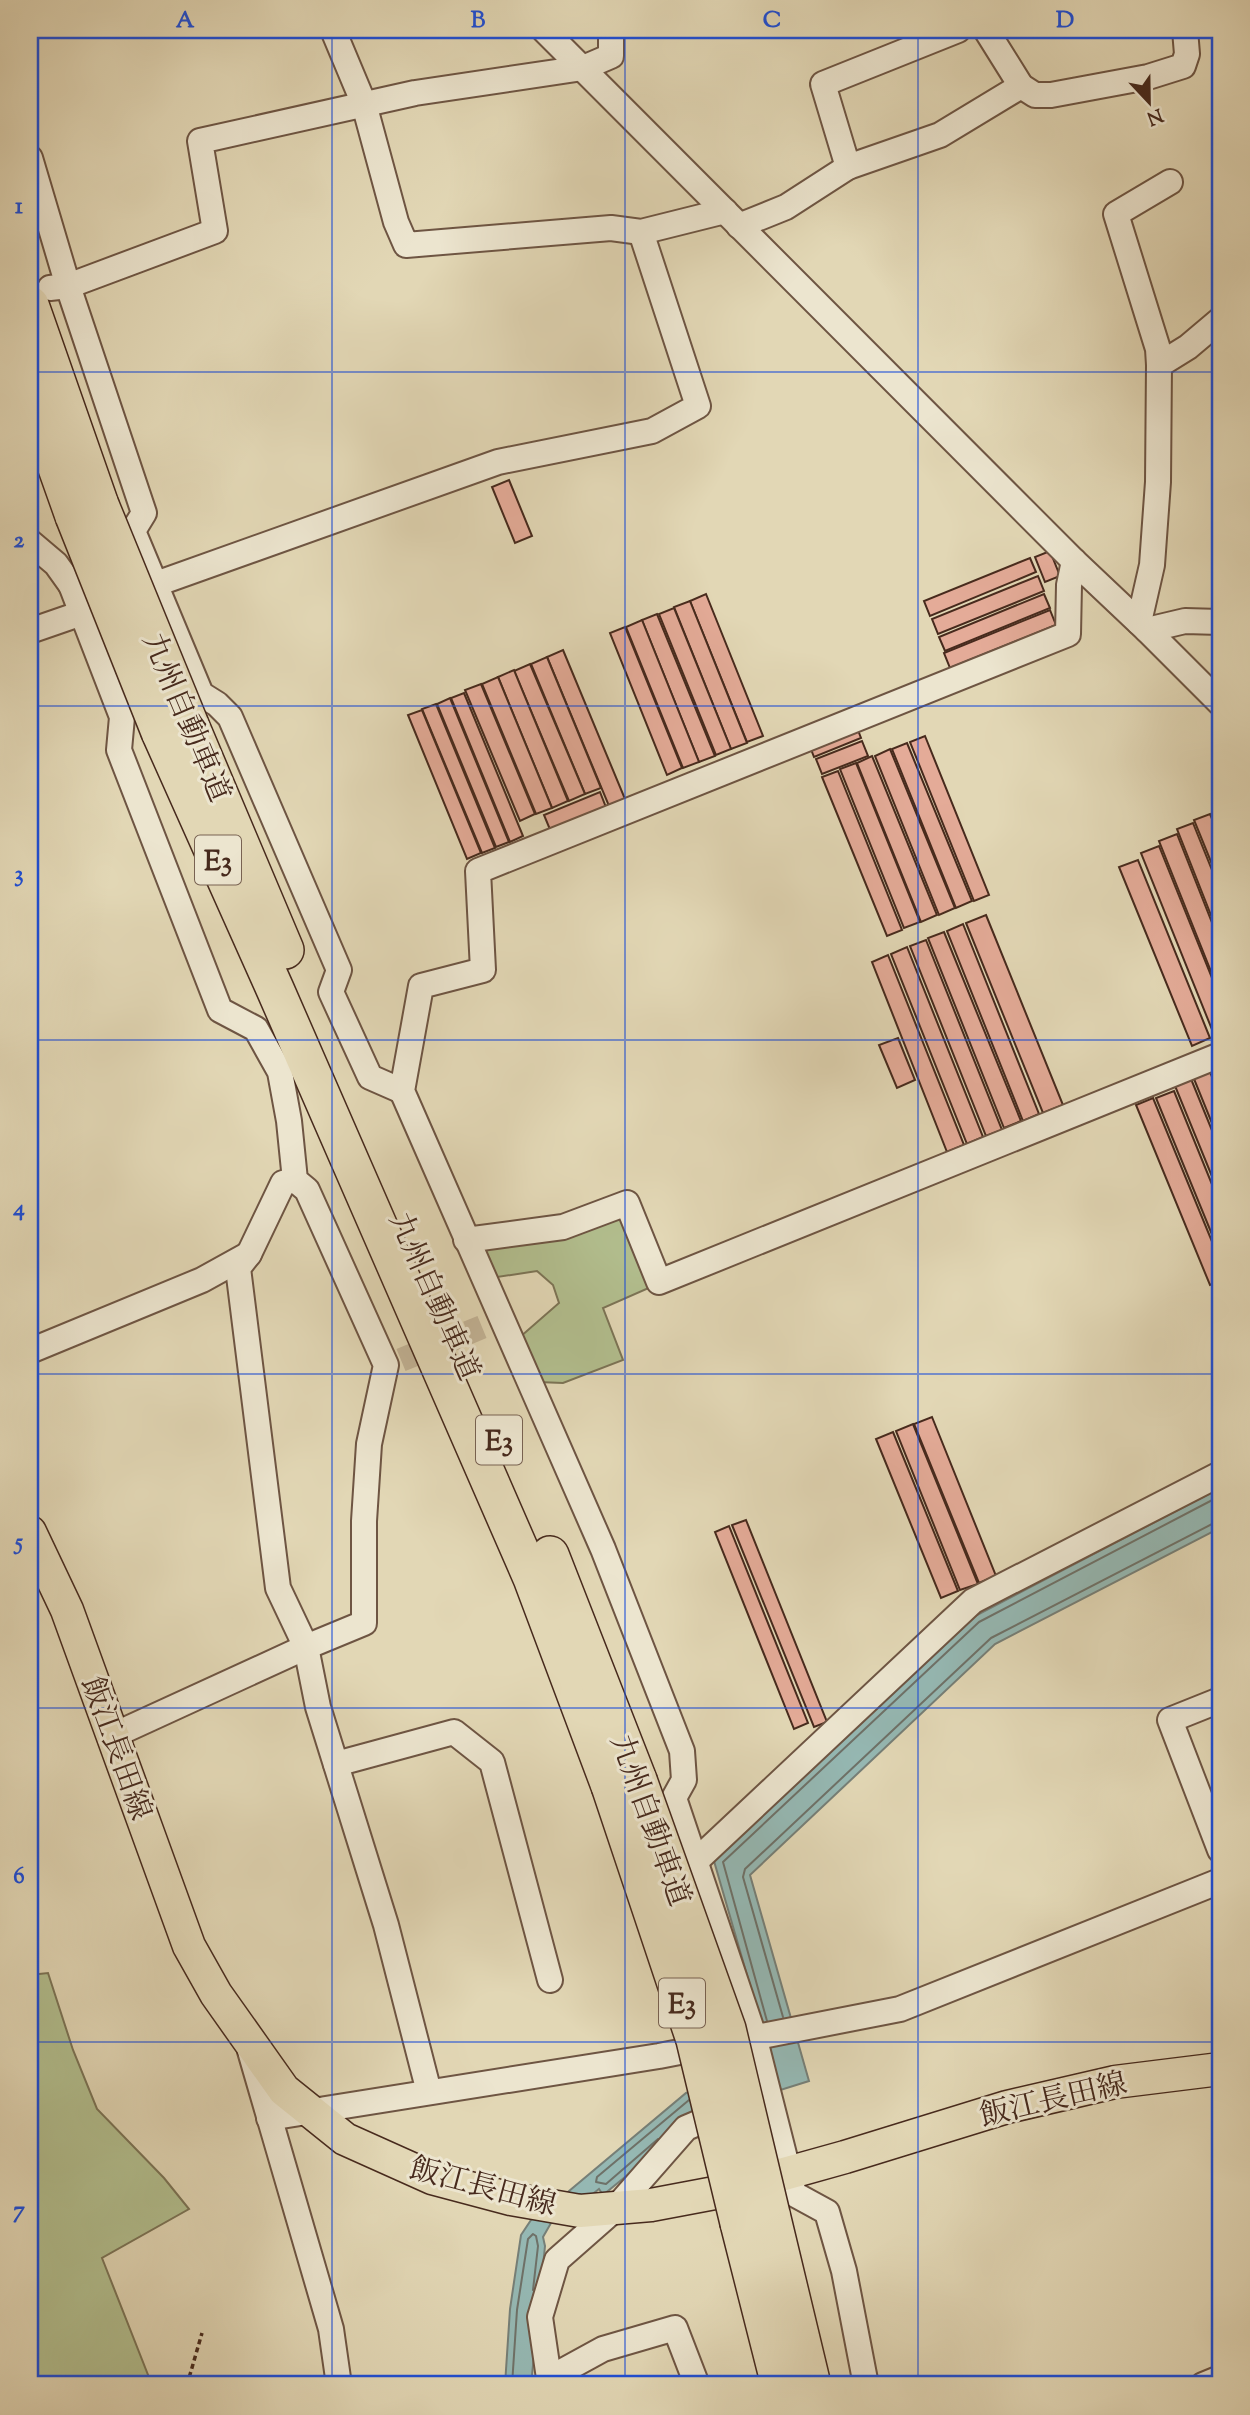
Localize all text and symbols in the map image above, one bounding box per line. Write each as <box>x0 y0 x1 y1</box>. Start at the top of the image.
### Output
text: A <box>176 5 195 38</box>
text: B <box>471 5 486 38</box>
text: C <box>763 5 781 38</box>
text: D <box>1056 5 1074 38</box>
north arrow <box>1114 66 1184 136</box>
text: N <box>1142 100 1167 131</box>
text: 1 <box>15 191 23 224</box>
text: 2 <box>14 525 25 558</box>
street label: 九州自動車道 <box>130 627 240 809</box>
road number: E3 <box>195 836 241 884</box>
text: 3 <box>14 859 24 892</box>
text: 4 <box>12 1193 25 1226</box>
street label: 九州自動車道 <box>376 1206 489 1388</box>
road number: E3 <box>476 1416 522 1464</box>
text: 5 <box>13 1527 23 1560</box>
street label: 飯江長田線 <box>69 1671 161 1827</box>
street label: 九州自動車道 <box>598 1729 700 1913</box>
text: 6 <box>13 1861 25 1894</box>
road number: E3 <box>659 1979 705 2028</box>
street label: 飯江長田線 <box>976 2064 1131 2139</box>
street label: 飯江長田線 <box>404 2148 560 2229</box>
text: 7 <box>13 2195 25 2228</box>

